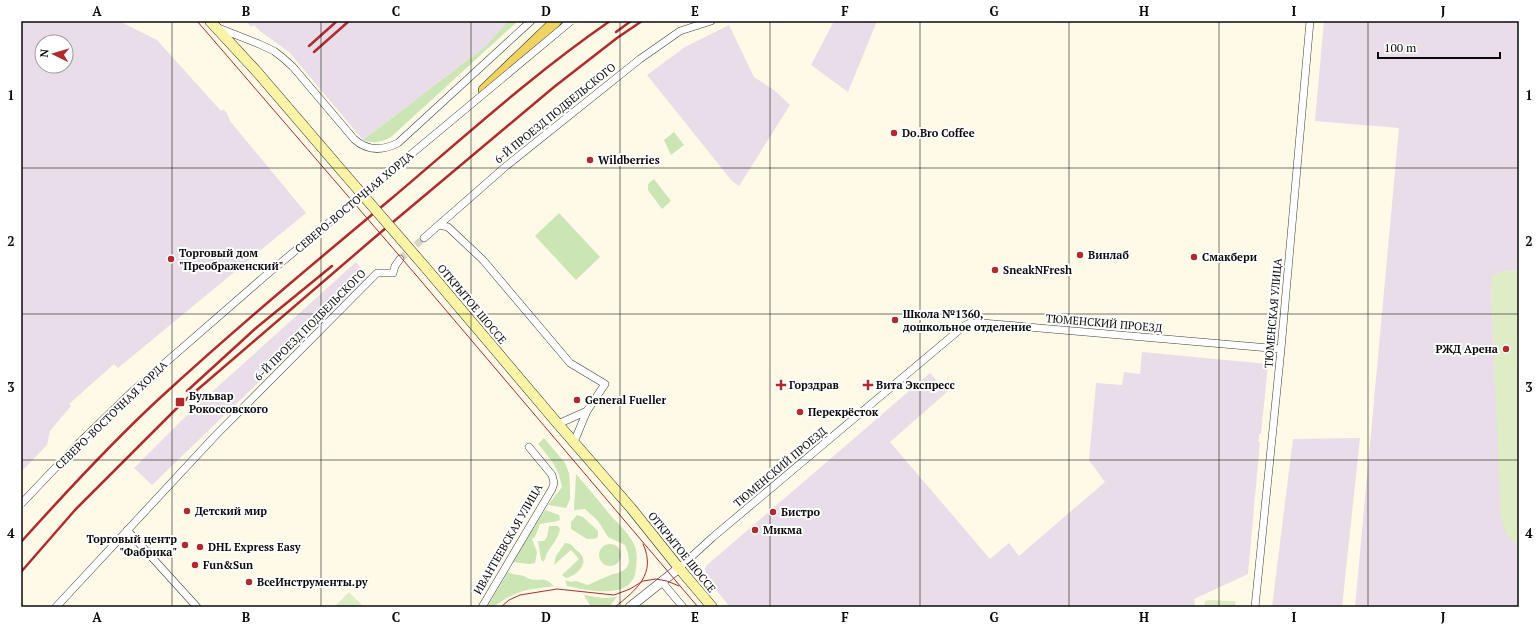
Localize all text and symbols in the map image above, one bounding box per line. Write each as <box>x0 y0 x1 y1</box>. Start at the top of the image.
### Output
text: A <box>92 2 102 20</box>
text: B <box>242 2 250 20</box>
text: C <box>392 2 400 20</box>
text: D <box>541 2 551 20</box>
text: E <box>691 2 699 20</box>
text: F <box>841 2 849 20</box>
text: G <box>989 2 999 20</box>
text: H <box>1139 2 1149 20</box>
text: I <box>1292 2 1297 20</box>
text: J <box>1441 2 1446 20</box>
north arrow <box>34 34 74 74</box>
scale bar <box>1378 34 1500 60</box>
text: 100 m <box>1384 40 1417 55</box>
text: N <box>37 48 51 58</box>
street label: 6-Й ПРОЕЗД ПОДБЕЛЬСКОГО <box>492 60 618 166</box>
text: 1 <box>7 86 15 104</box>
text: 1 <box>1525 86 1533 104</box>
place label: Do.Bro Coffee <box>902 126 975 140</box>
marker: Do.Bro Coffee <box>889 128 899 138</box>
street label: СЕВЕРО-ВОСТОЧНАЯ ХОРДА <box>292 148 416 256</box>
place label: Wildberries <box>598 153 660 167</box>
marker: Wildberries <box>585 155 595 165</box>
text: 2 <box>7 232 15 250</box>
text: 2 <box>1525 232 1533 250</box>
place label: Торговый дом "Преображенский" <box>179 246 283 273</box>
place label: Винлаб <box>1088 248 1129 262</box>
marker: Винлаб <box>1075 250 1085 260</box>
place label: Смакбери <box>1202 250 1258 264</box>
marker: Смакбери <box>1189 252 1199 262</box>
marker: Торговый дом "Преображенский" <box>166 254 176 264</box>
street label: ТЮМЕНСКАЯ УЛИЦА <box>1261 257 1285 368</box>
street label: ОТКРЫТОЕ ШОССЕ <box>434 261 510 347</box>
place label: SneakNFresh <box>1003 263 1072 277</box>
marker: SneakNFresh <box>990 265 1000 275</box>
street label: 6-Й ПРОЕЗД ПОДБЕЛЬСКОГО <box>251 266 369 384</box>
place label: Школа №1360, дошкольное отделение <box>903 307 1032 334</box>
street label: ТЮМЕНСКИЙ ПРОЕЗД <box>1045 311 1163 335</box>
marker: Школа №1360, дошкольное отделение <box>890 315 900 325</box>
place label: РЖД Арена <box>1435 342 1498 356</box>
marker: РЖД Арена <box>1501 344 1511 354</box>
street label: СЕВЕРО-ВОСТОЧНАЯ ХОРДА <box>52 357 170 472</box>
text: 3 <box>7 378 15 396</box>
place label: Горздрав <box>789 378 839 392</box>
place label: Вита Экспресс <box>876 378 955 392</box>
text: 3 <box>1525 378 1533 396</box>
marker: Горздрав <box>776 380 786 390</box>
marker: Вита Экспресс <box>863 380 873 390</box>
place label: Бульвар Рокоссовского <box>189 389 269 416</box>
place label: General Fueller <box>585 393 666 407</box>
marker: General Fueller <box>572 395 582 405</box>
marker: Бульвар Рокоссовского <box>174 396 186 408</box>
place label: Перекрёсток <box>808 405 879 419</box>
marker: Перекрёсток <box>795 407 805 417</box>
street label: ТЮМЕНСКИЙ ПРОЕЗД <box>731 424 830 510</box>
street label: ИВАНТЕЕВСКАЯ УЛИЦА <box>471 481 546 597</box>
place label: Детский мир <box>195 504 267 518</box>
place label: Бистро <box>781 505 820 519</box>
marker: Детский мир <box>182 506 192 516</box>
marker: Бистро <box>768 507 778 517</box>
street label: ОТКРЫТОЕ ШОССЕ <box>645 509 719 595</box>
place label: Микма <box>763 523 802 537</box>
text: 4 <box>7 524 15 542</box>
text: 4 <box>1525 524 1533 542</box>
marker: Микма <box>750 525 760 535</box>
place label: Торговый центр "Фабрика" <box>87 532 177 559</box>
marker: Торговый центр "Фабрика" <box>180 540 190 550</box>
place label: DHL Express Easy <box>208 540 301 554</box>
marker: DHL Express Easy <box>195 542 205 552</box>
place label: Fun&Sun <box>203 558 253 572</box>
marker: Fun&Sun <box>190 560 200 570</box>
place label: ВсеИнструменты.ру <box>257 575 368 589</box>
marker: ВсеИнструменты.ру <box>244 577 254 587</box>
text: A <box>92 608 102 626</box>
text: B <box>242 608 250 626</box>
text: C <box>392 608 400 626</box>
text: D <box>541 608 551 626</box>
text: E <box>691 608 699 626</box>
text: F <box>841 608 849 626</box>
text: G <box>989 608 999 626</box>
text: H <box>1139 608 1149 626</box>
text: I <box>1292 608 1297 626</box>
text: J <box>1441 608 1446 626</box>

